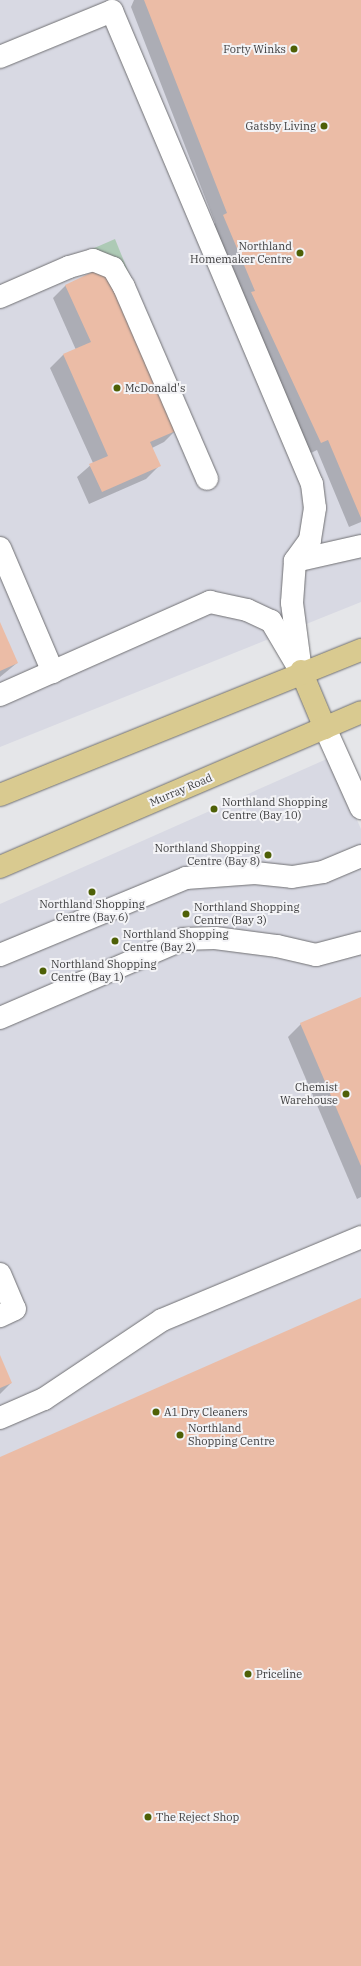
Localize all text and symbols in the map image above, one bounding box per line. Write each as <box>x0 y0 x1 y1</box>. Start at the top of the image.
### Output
place label: Forty Winks <box>223 42 286 56</box>
marker: Forty Winks <box>289 44 299 54</box>
place label: Gatsby Living <box>245 119 316 133</box>
marker: Gatsby Living <box>319 121 329 131</box>
place label: Northland Homemaker Centre <box>190 240 292 266</box>
marker: Northland Homemaker Centre <box>295 248 305 258</box>
place label: McDonald's <box>125 381 185 395</box>
marker: McDonald's <box>112 383 122 393</box>
street label: Murray Road <box>148 771 214 809</box>
place label: Northland Shopping Centre (Bay 10) <box>222 796 328 822</box>
marker: Northland Shopping Centre (Bay 10) <box>209 804 219 814</box>
place label: Northland Shopping Centre (Bay 8) <box>154 842 260 868</box>
marker: Northland Shopping Centre (Bay 8) <box>263 850 273 860</box>
marker: Northland Shopping Centre (Bay 6) <box>87 887 97 897</box>
place label: Northland Shopping Centre (Bay 6) <box>39 898 145 924</box>
place label: Northland Shopping Centre (Bay 3) <box>194 901 300 927</box>
marker: Northland Shopping Centre (Bay 3) <box>181 909 191 919</box>
place label: Northland Shopping Centre (Bay 2) <box>123 928 229 954</box>
marker: Northland Shopping Centre (Bay 2) <box>110 936 120 946</box>
place label: Northland Shopping Centre (Bay 1) <box>51 958 157 984</box>
marker: Northland Shopping Centre (Bay 1) <box>38 966 48 976</box>
place label: Chemist Warehouse <box>280 1081 338 1107</box>
marker: Chemist Warehouse <box>341 1089 351 1099</box>
place label: A1 Dry Cleaners <box>164 1405 248 1419</box>
marker: A1 Dry Cleaners <box>151 1407 161 1417</box>
place label: Northland Shopping Centre <box>188 1422 275 1448</box>
marker: Northland Shopping Centre <box>175 1430 185 1440</box>
place label: Priceline <box>256 1667 302 1681</box>
marker: Priceline <box>243 1669 253 1679</box>
place label: The Reject Shop <box>156 1810 239 1824</box>
marker: The Reject Shop <box>143 1812 153 1822</box>

